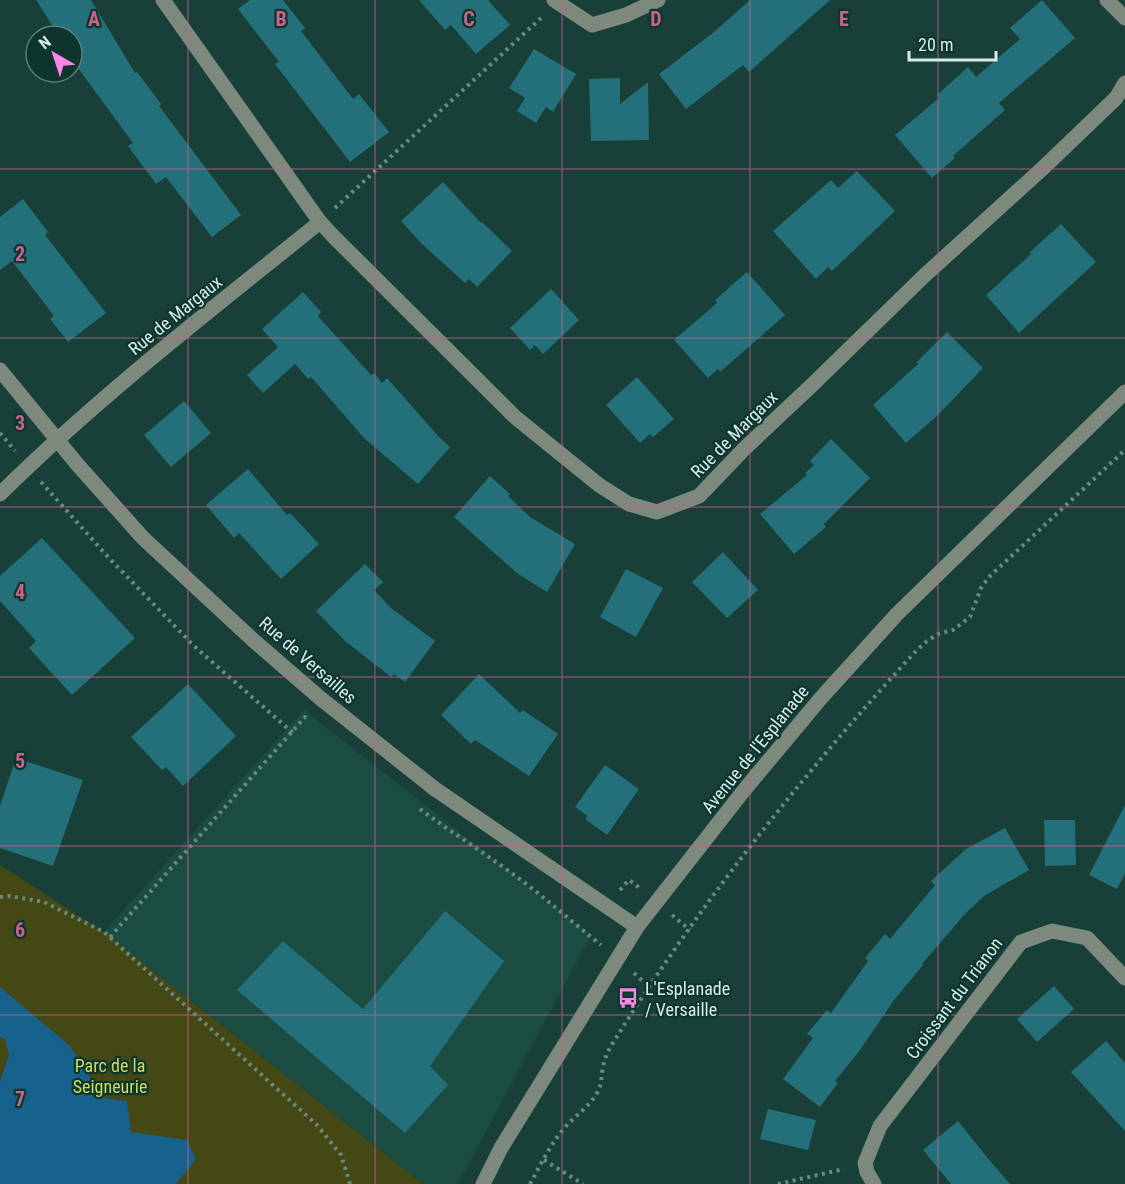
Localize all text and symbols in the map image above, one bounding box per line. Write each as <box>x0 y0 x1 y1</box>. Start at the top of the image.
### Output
text: A <box>88 7 100 31</box>
text: B <box>275 7 287 31</box>
text: C <box>463 7 475 31</box>
text: D <box>650 7 662 31</box>
text: E <box>839 7 849 31</box>
north arrow <box>24 24 84 84</box>
scale bar <box>909 24 996 62</box>
text: N <box>35 32 55 53</box>
text: 20 m <box>918 34 953 55</box>
text: 2 <box>15 242 25 266</box>
street label: Rue de Margaux <box>124 271 226 359</box>
street label: Rue de Margaux <box>686 386 782 482</box>
text: 3 <box>15 411 25 435</box>
text: 4 <box>15 580 25 604</box>
street label: Rue de Versailles <box>255 612 361 708</box>
street label: Avenue de l'Esplanade <box>697 681 813 817</box>
text: 5 <box>15 749 25 773</box>
text: 6 <box>15 918 25 942</box>
street label: Croissant du Trianon <box>901 933 1007 1063</box>
place label: L'Esplanade / Versaille <box>645 978 730 1020</box>
bus stop icon: L'Esplanade / Versaille <box>616 986 640 1010</box>
park label: Parc de la Seigneurie <box>73 1055 147 1097</box>
text: 7 <box>15 1087 25 1111</box>

